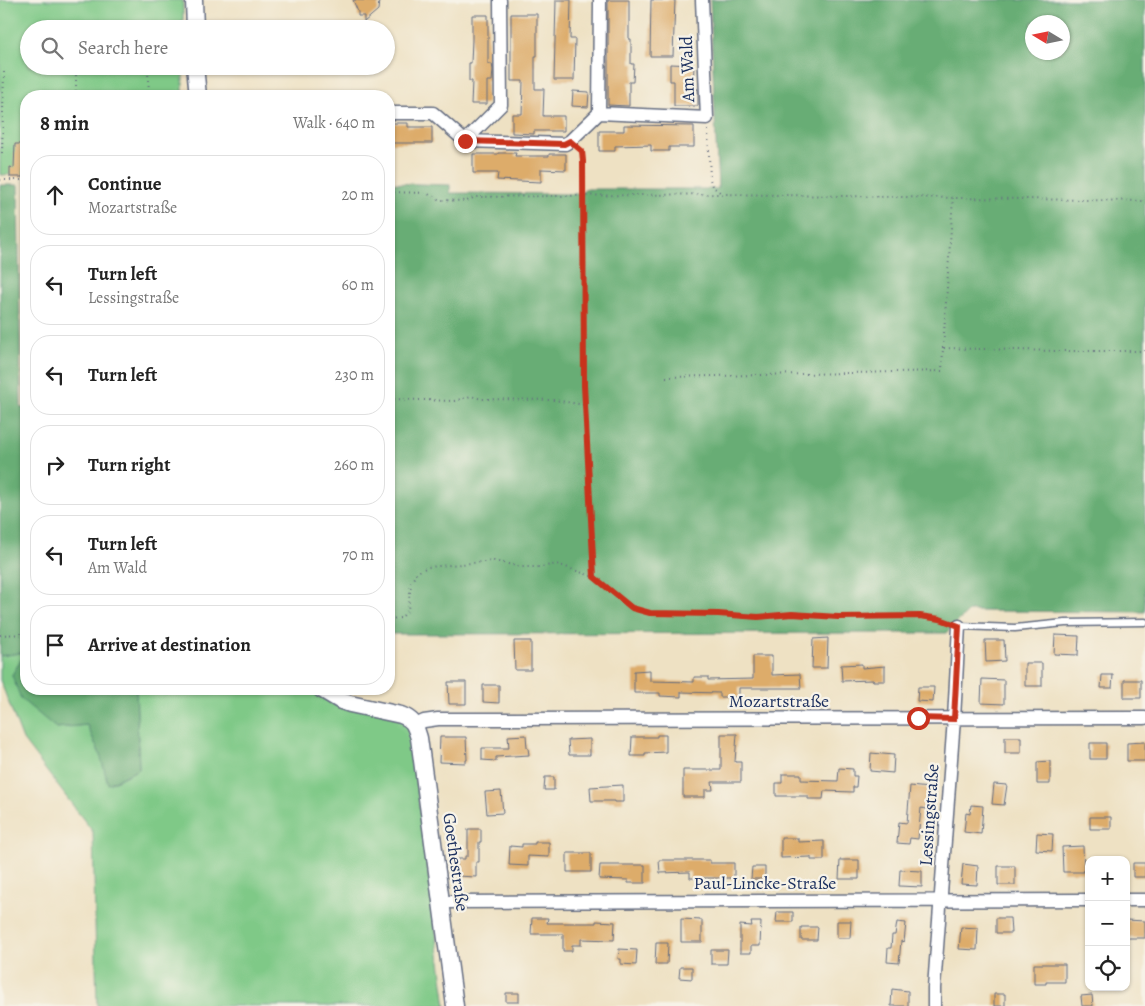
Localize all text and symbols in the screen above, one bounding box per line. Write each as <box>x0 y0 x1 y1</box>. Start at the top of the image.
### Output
north arrow <box>1025 15 1070 60</box>
search box <box>20 20 395 75</box>
icon: search <box>38 34 66 62</box>
text: Search here <box>78 35 168 61</box>
street label: Am Wald <box>674 35 700 104</box>
text: 8 min <box>40 109 89 137</box>
text: Walk · 640 m <box>293 112 375 134</box>
route end <box>454 130 477 153</box>
text: Continue <box>88 171 162 197</box>
icon: ahead <box>41 181 69 209</box>
text: 20 m <box>341 184 374 206</box>
text: Mozartstraße <box>88 197 177 219</box>
text: Turn left <box>88 261 157 287</box>
icon: left <box>41 271 69 299</box>
text: 60 m <box>342 274 374 296</box>
text: Lessingstraße <box>88 287 179 309</box>
icon: left <box>41 361 69 389</box>
text: Turn left <box>88 362 157 388</box>
text: 230 m <box>335 364 374 386</box>
icon: right <box>41 451 69 479</box>
text: Turn right <box>88 452 170 478</box>
text: 260 m <box>334 454 374 476</box>
text: Turn left <box>88 531 157 557</box>
icon: left <box>41 541 69 569</box>
text: 70 m <box>342 544 374 566</box>
text: Am Wald <box>88 557 147 579</box>
icon: arrive <box>41 631 69 659</box>
text: Arrive at destination <box>88 632 251 658</box>
street label: Mozartstraße <box>729 689 829 713</box>
route start <box>907 707 930 730</box>
street label: Lessingstraße <box>913 763 945 867</box>
street label: Goethestraße <box>437 811 475 913</box>
map controls <box>1085 856 1130 991</box>
button: + <box>1085 856 1130 901</box>
street label: Paul-Lincke-Straße <box>694 871 836 895</box>
button: − <box>1085 901 1130 946</box>
button: locate <box>1085 946 1130 991</box>

